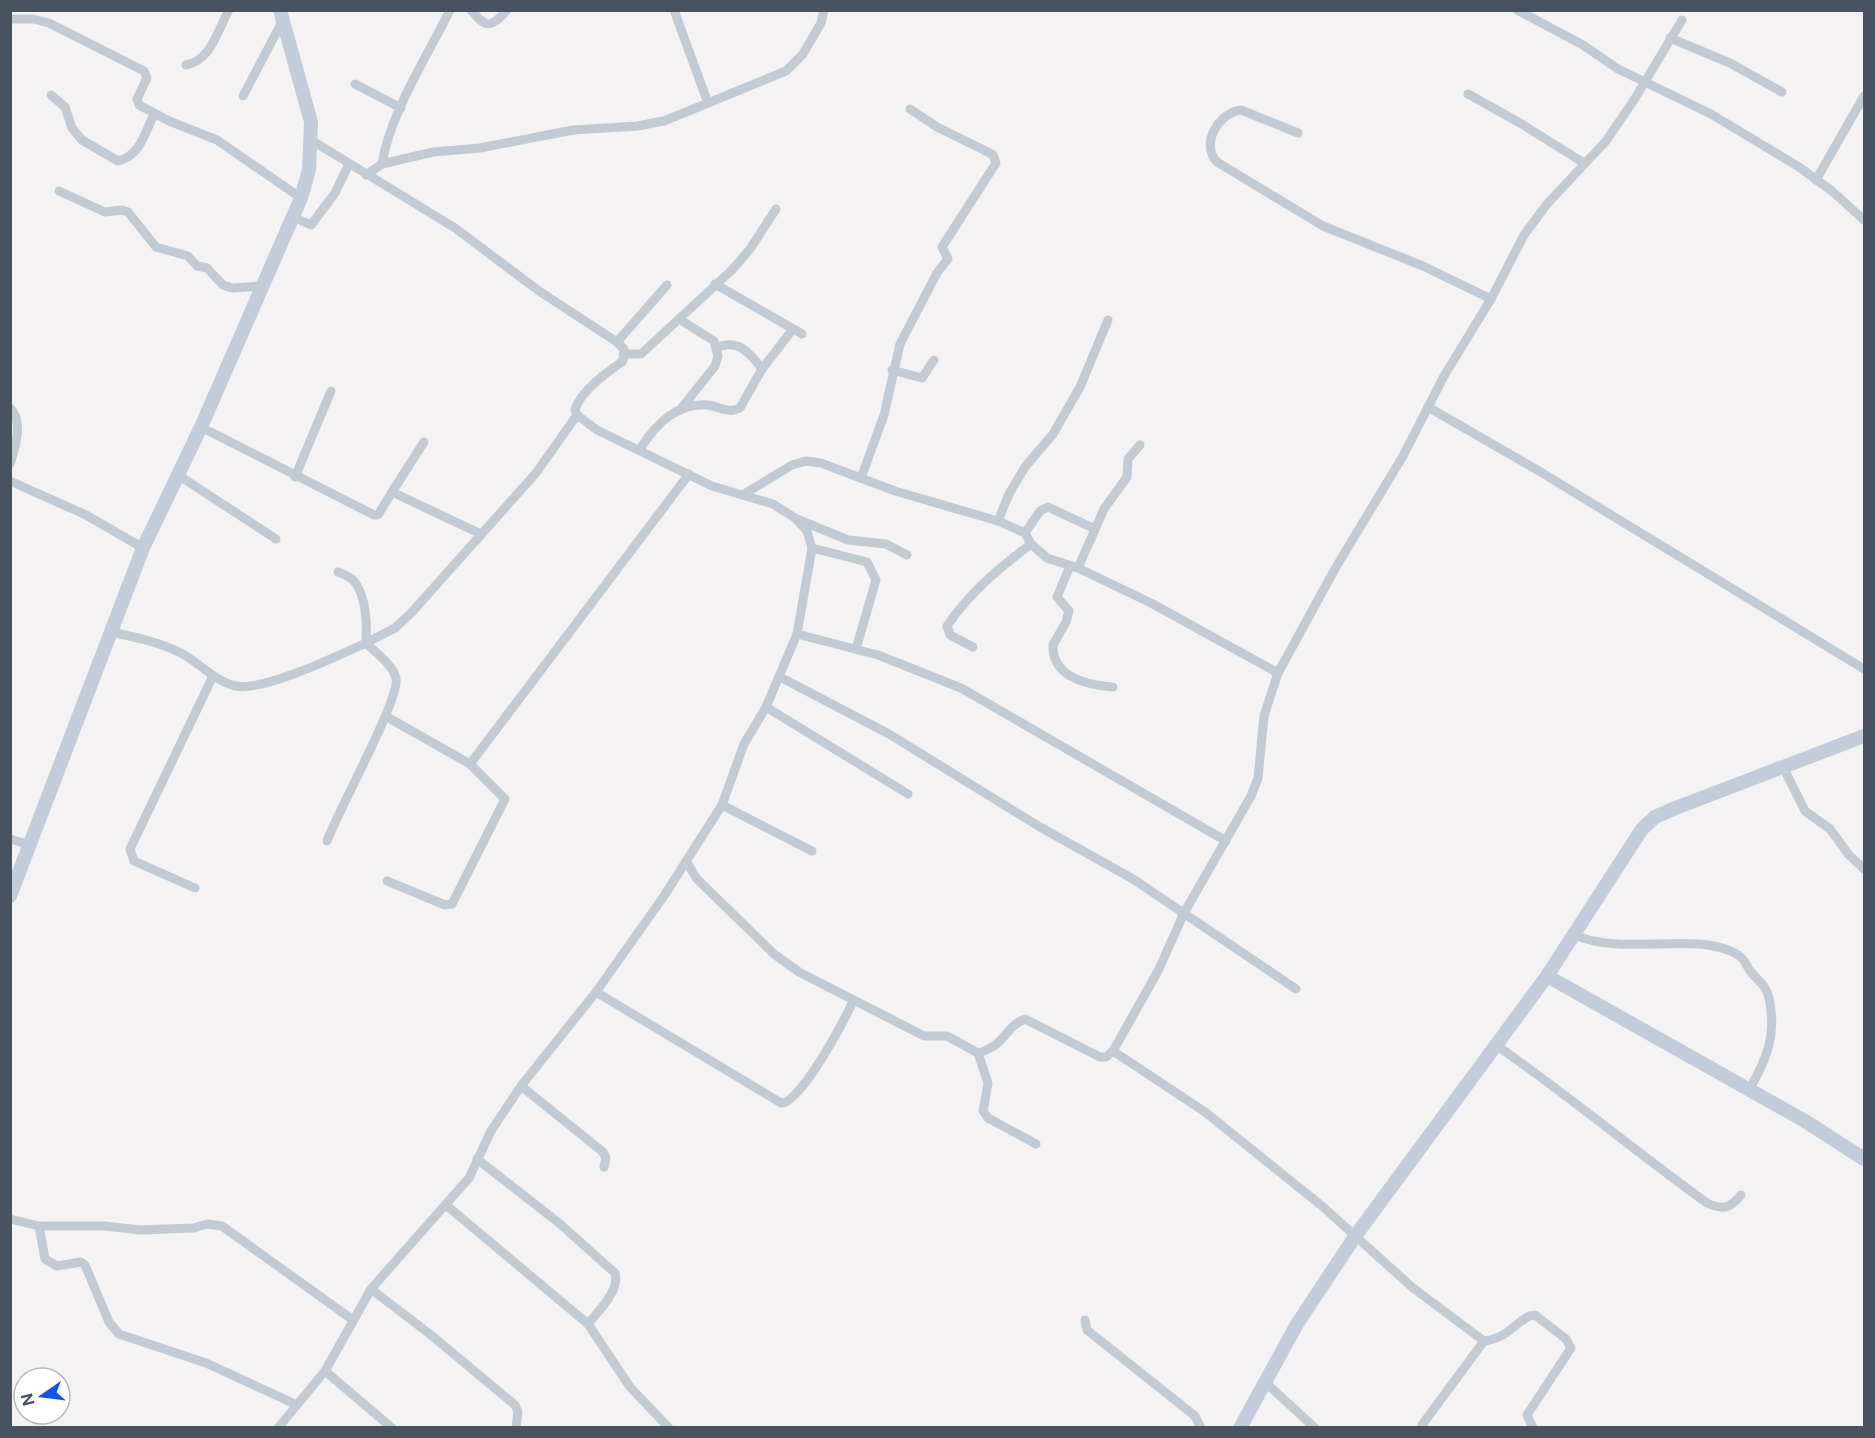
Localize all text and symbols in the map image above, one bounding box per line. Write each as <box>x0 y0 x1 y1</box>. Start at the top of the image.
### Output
north arrow <box>12 1366 72 1426</box>
text: N <box>17 1391 39 1408</box>

